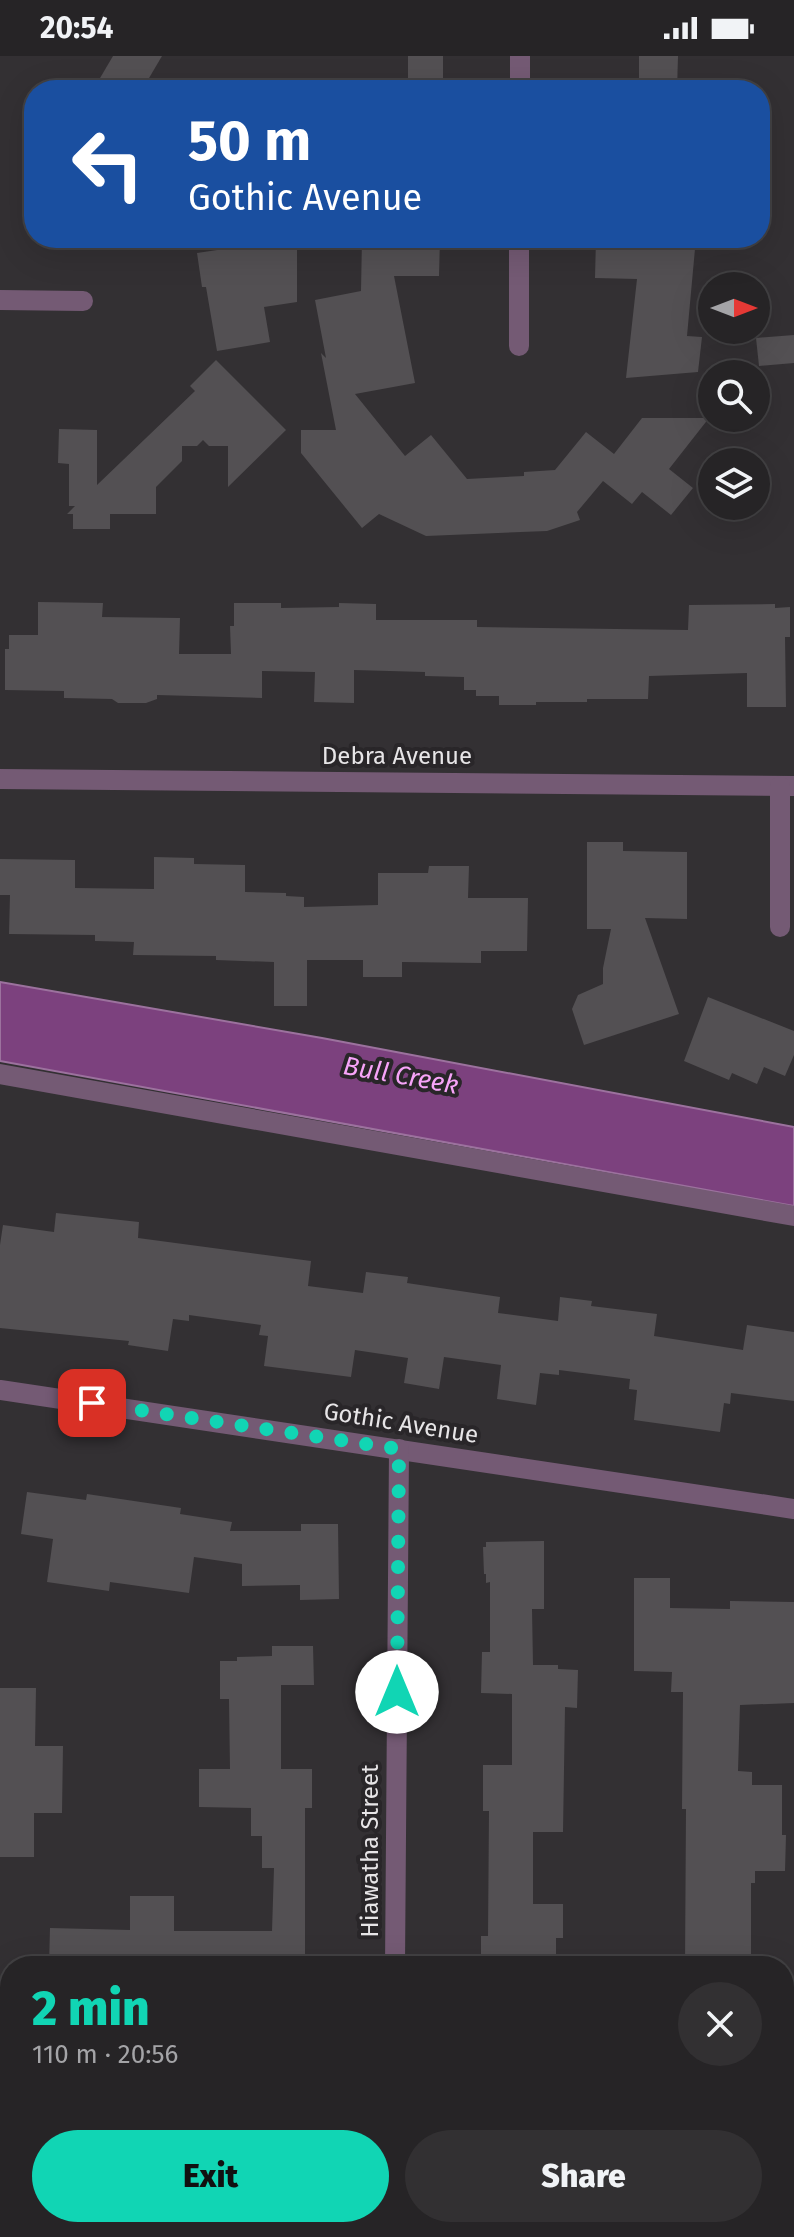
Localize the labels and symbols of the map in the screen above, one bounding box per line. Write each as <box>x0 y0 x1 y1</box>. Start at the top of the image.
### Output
north arrow <box>698 272 770 344</box>
street label: Debra Avenue <box>322 742 472 770</box>
water label: Bull Creek <box>341 1050 461 1101</box>
pin <box>58 1369 126 1437</box>
street label: Gothic Avenue <box>322 1397 480 1449</box>
position arrow <box>355 1650 439 1734</box>
street label: Hiawatha Street <box>356 1764 384 1938</box>

